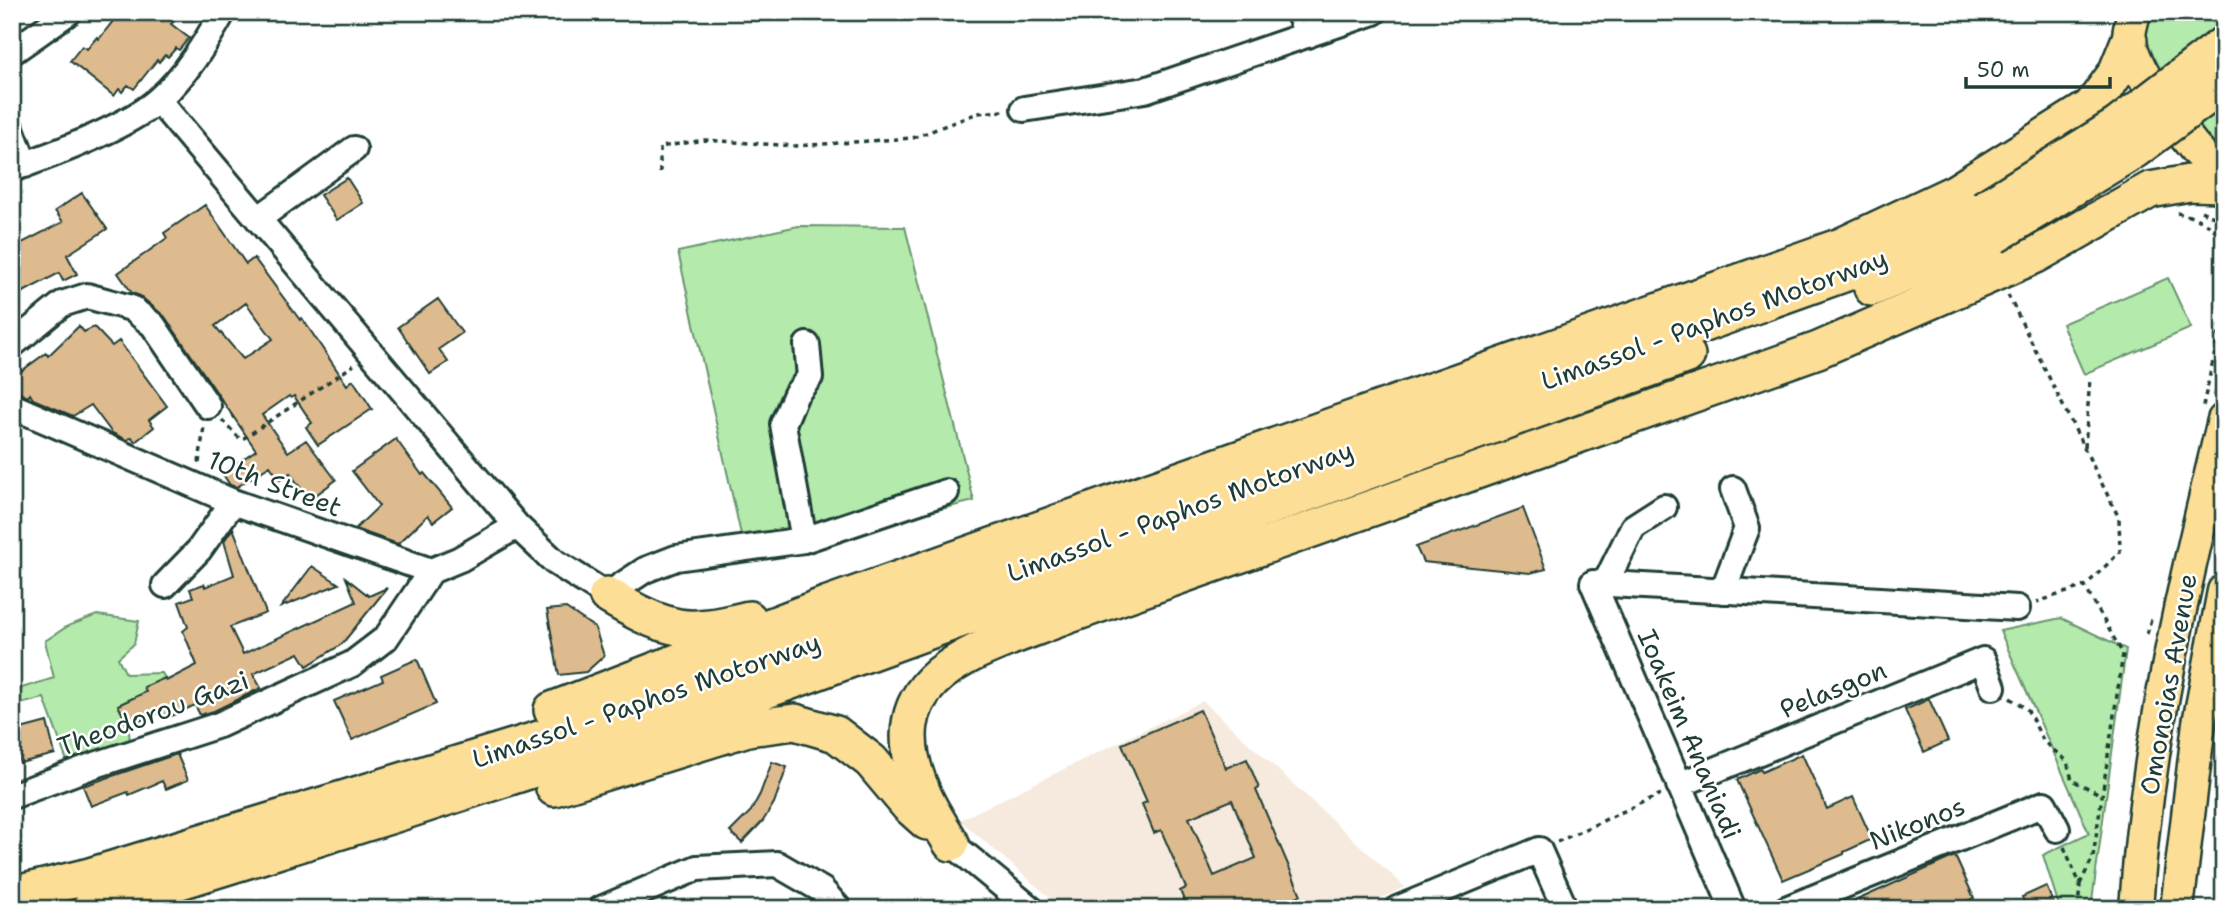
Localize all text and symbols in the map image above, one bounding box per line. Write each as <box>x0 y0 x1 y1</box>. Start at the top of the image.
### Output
scale bar <box>1966 46 2110 90</box>
text: 50 m <box>1977 56 2030 84</box>
street label: Limassol - Paphos Motorway <box>1536 240 1892 398</box>
street label: Limassol - Paphos Motorway <box>1002 432 1358 590</box>
street label: 10th Street <box>203 441 347 525</box>
street label: Omonoias Avenue <box>2131 570 2205 798</box>
street label: Limassol - Paphos Motorway <box>467 624 825 776</box>
street label: Ioakeim Ananiadi <box>1630 624 1750 844</box>
street label: Pelasgon <box>1774 652 1892 726</box>
street label: Theodorou Gazi <box>52 662 254 764</box>
street label: Nikonos <box>1864 788 1970 858</box>

